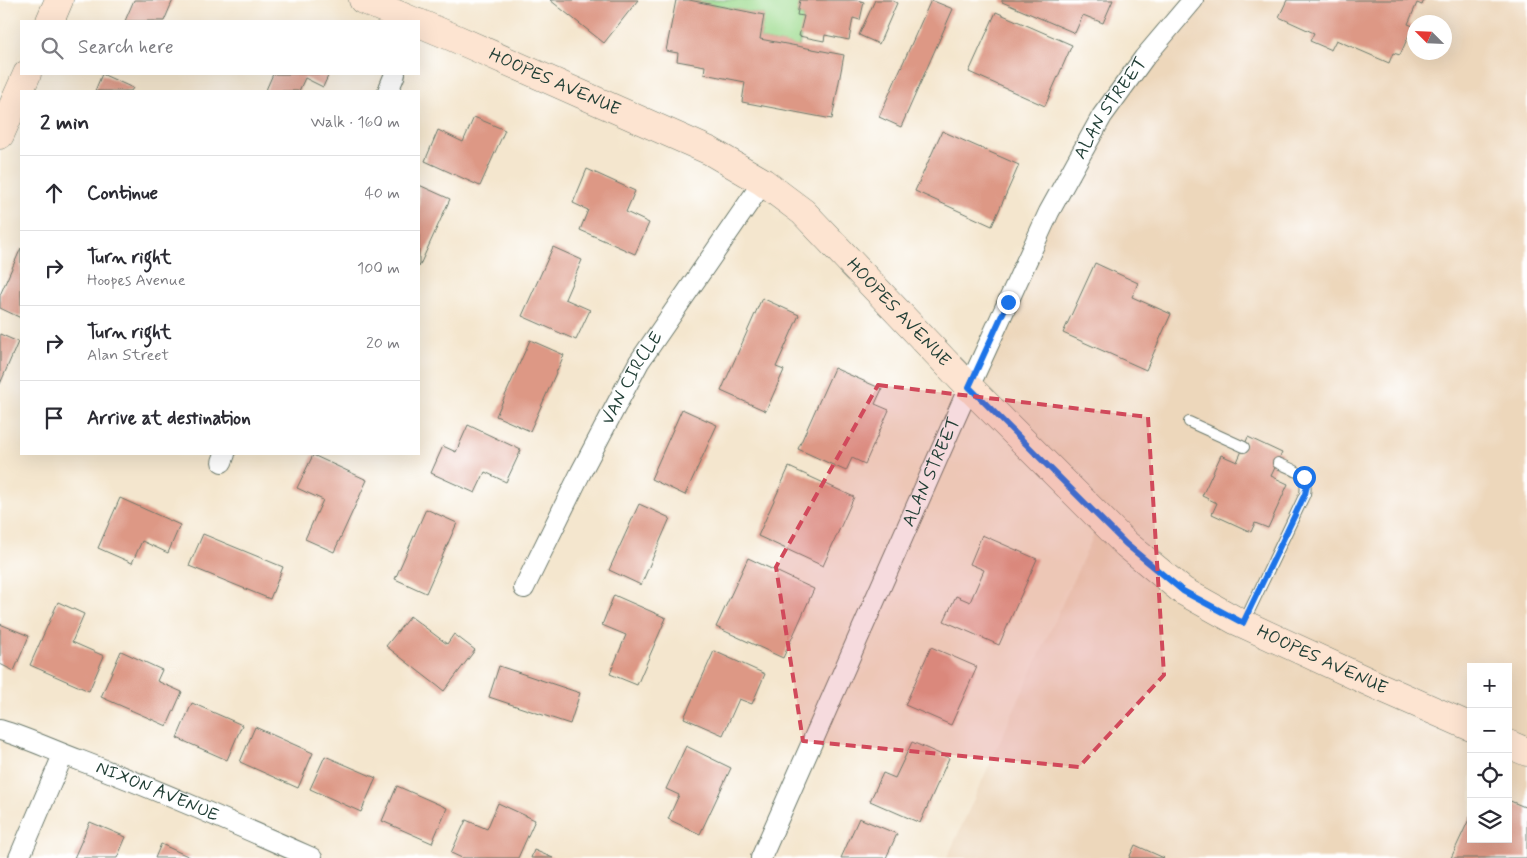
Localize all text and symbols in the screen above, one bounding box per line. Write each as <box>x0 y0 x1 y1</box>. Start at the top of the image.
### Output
north arrow <box>1407 15 1452 60</box>
search box <box>20 20 420 75</box>
icon: search <box>38 34 66 62</box>
text: Search here <box>78 35 174 60</box>
street label: HOOPES AVENUE <box>485 43 624 122</box>
street label: ALAN STREET <box>1068 52 1153 164</box>
text: 2 min <box>40 109 89 137</box>
text: Walk · 160 m <box>310 112 400 133</box>
icon: ahead <box>40 179 68 207</box>
text: Continue <box>87 181 158 206</box>
text: 40 m <box>364 183 400 204</box>
text: Turn right <box>87 245 171 270</box>
street label: HOOPES AVENUE <box>841 253 956 372</box>
icon: right <box>40 254 68 282</box>
text: 100 m <box>357 258 400 279</box>
text: Hoopes Avenue <box>87 270 186 291</box>
route end <box>997 291 1020 314</box>
text: Turn right <box>87 320 171 345</box>
street label: VAN CIRCLE <box>596 327 668 429</box>
icon: right <box>40 329 68 357</box>
text: 20 m <box>366 333 400 354</box>
text: Alan Street <box>87 345 169 366</box>
icon: arrive <box>40 404 68 432</box>
text: Arrive at destination <box>87 406 251 431</box>
street label: ALAN STREET <box>897 413 966 531</box>
route start <box>1293 466 1316 489</box>
street label: HOOPES AVENUE <box>1253 620 1391 701</box>
map controls <box>1467 663 1512 843</box>
button: + <box>1467 663 1512 708</box>
button: − <box>1467 708 1512 753</box>
button: locate <box>1467 753 1512 798</box>
street label: NIXON AVENUE <box>92 756 223 828</box>
button: layers <box>1467 798 1512 843</box>

